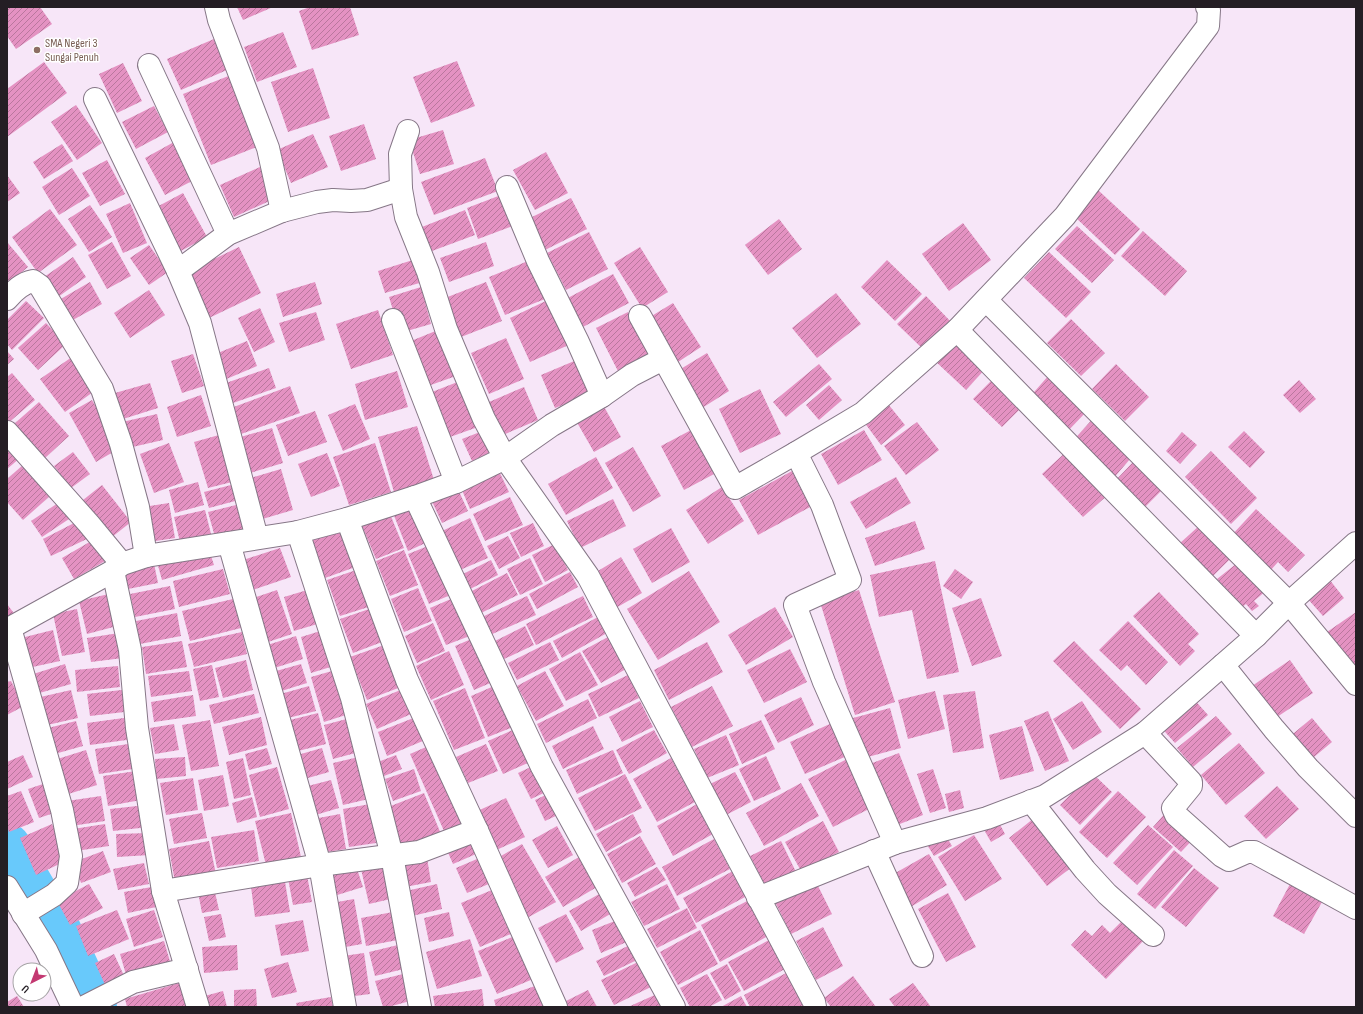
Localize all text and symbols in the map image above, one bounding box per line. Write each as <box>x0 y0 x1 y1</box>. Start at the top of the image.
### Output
place label: SMA Negeri 3 Sungai Penuh <box>45 36 99 65</box>
marker: SMA Negeri 3 Sungai Penuh <box>32 45 42 55</box>
north arrow <box>12 962 52 1002</box>
text: U <box>19 982 32 996</box>

